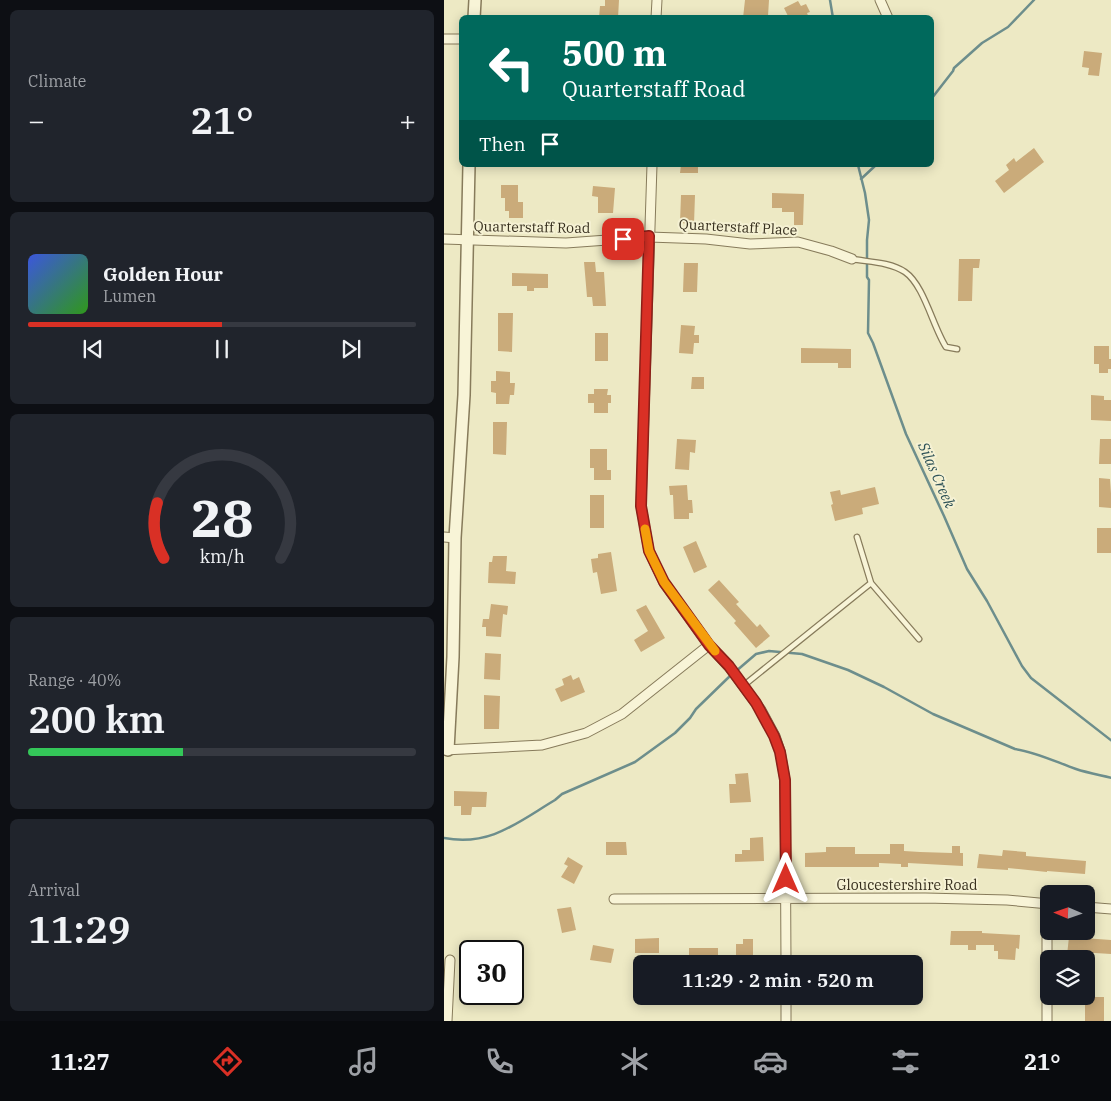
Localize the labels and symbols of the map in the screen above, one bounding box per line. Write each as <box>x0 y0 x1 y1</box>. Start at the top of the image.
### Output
street label: Quarterstaff Place <box>678 215 798 239</box>
street label: Quarterstaff Road <box>473 217 591 237</box>
pin <box>602 218 644 260</box>
water label: Silas Creek <box>914 438 960 511</box>
position arrow <box>759 852 811 904</box>
street label: Gloucestershire Road <box>836 876 978 894</box>
north arrow <box>1040 885 1095 940</box>
speed limit sign: 30 <box>459 940 524 1005</box>

